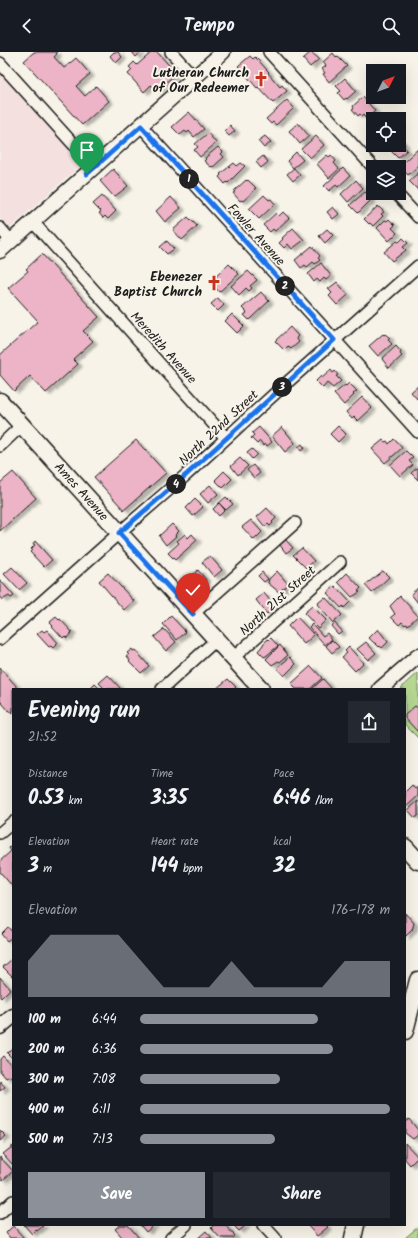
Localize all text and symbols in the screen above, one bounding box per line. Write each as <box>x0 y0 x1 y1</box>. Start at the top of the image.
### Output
text: Tempo <box>183 12 235 41</box>
icon: back <box>16 15 38 37</box>
icon: search <box>380 15 402 37</box>
place label: Lutheran Church of Our Redeemer <box>152 63 250 99</box>
north arrow <box>366 64 406 104</box>
map controls <box>366 64 406 200</box>
church icon: Lutheran Church of Our Redeemer <box>252 70 270 88</box>
button: locate <box>366 112 406 152</box>
pin <box>70 133 104 174</box>
icon: arrive <box>76 139 98 161</box>
button: layers <box>366 160 406 200</box>
pin: 1 <box>179 169 199 189</box>
text: 1 <box>187 170 191 188</box>
street label: Fowler Avenue <box>222 199 290 271</box>
place label: Ebenezer Baptist Church <box>114 267 203 303</box>
church icon: Ebenezer Baptist Church <box>205 274 223 292</box>
pin: 2 <box>275 276 295 296</box>
text: 2 <box>282 277 288 295</box>
street label: Meredith Avenue <box>125 307 201 389</box>
pin: 3 <box>272 377 292 397</box>
text: 3 <box>279 378 285 396</box>
street label: North 22nd Street <box>174 385 265 471</box>
street label: Ames Avenue <box>49 458 113 526</box>
pin: 4 <box>166 474 186 494</box>
text: 4 <box>173 475 179 493</box>
street label: North 21st Street <box>235 560 322 641</box>
pin <box>176 573 210 614</box>
icon: check <box>182 579 204 601</box>
text: Evening run <box>28 694 140 729</box>
button: share <box>348 701 390 743</box>
text: 21:52 <box>28 727 57 748</box>
text: Distance <box>28 765 68 783</box>
text: Time <box>151 765 173 783</box>
text: Pace <box>273 765 294 783</box>
text: 0.53 <box>28 783 64 815</box>
text: 3:35 <box>151 783 188 815</box>
text: 6:46 <box>273 783 311 815</box>
text: km <box>64 792 82 810</box>
text: /km <box>311 792 333 810</box>
text: Elevation <box>28 833 70 851</box>
text: Heart rate <box>151 833 198 851</box>
text: kcal <box>273 833 291 851</box>
text: 3 <box>28 851 39 883</box>
text: 144 <box>151 851 179 883</box>
text: 32 <box>273 851 296 883</box>
text: m <box>39 860 52 878</box>
text: bpm <box>179 860 203 878</box>
text: Elevation <box>28 900 77 921</box>
text: 176–178 m <box>331 900 390 921</box>
text: 100 m <box>28 1009 61 1030</box>
text: 6:44 <box>92 1009 117 1030</box>
text: 200 m <box>28 1039 65 1060</box>
text: 6:36 <box>92 1039 117 1060</box>
text: 300 m <box>28 1069 64 1090</box>
text: 7:08 <box>92 1069 116 1090</box>
text: 400 m <box>28 1099 64 1120</box>
text: 6:11 <box>92 1099 111 1120</box>
text: 500 m <box>28 1129 64 1150</box>
text: 7:13 <box>92 1129 113 1150</box>
button: Save <box>28 1172 205 1218</box>
button: Share <box>213 1172 390 1218</box>

